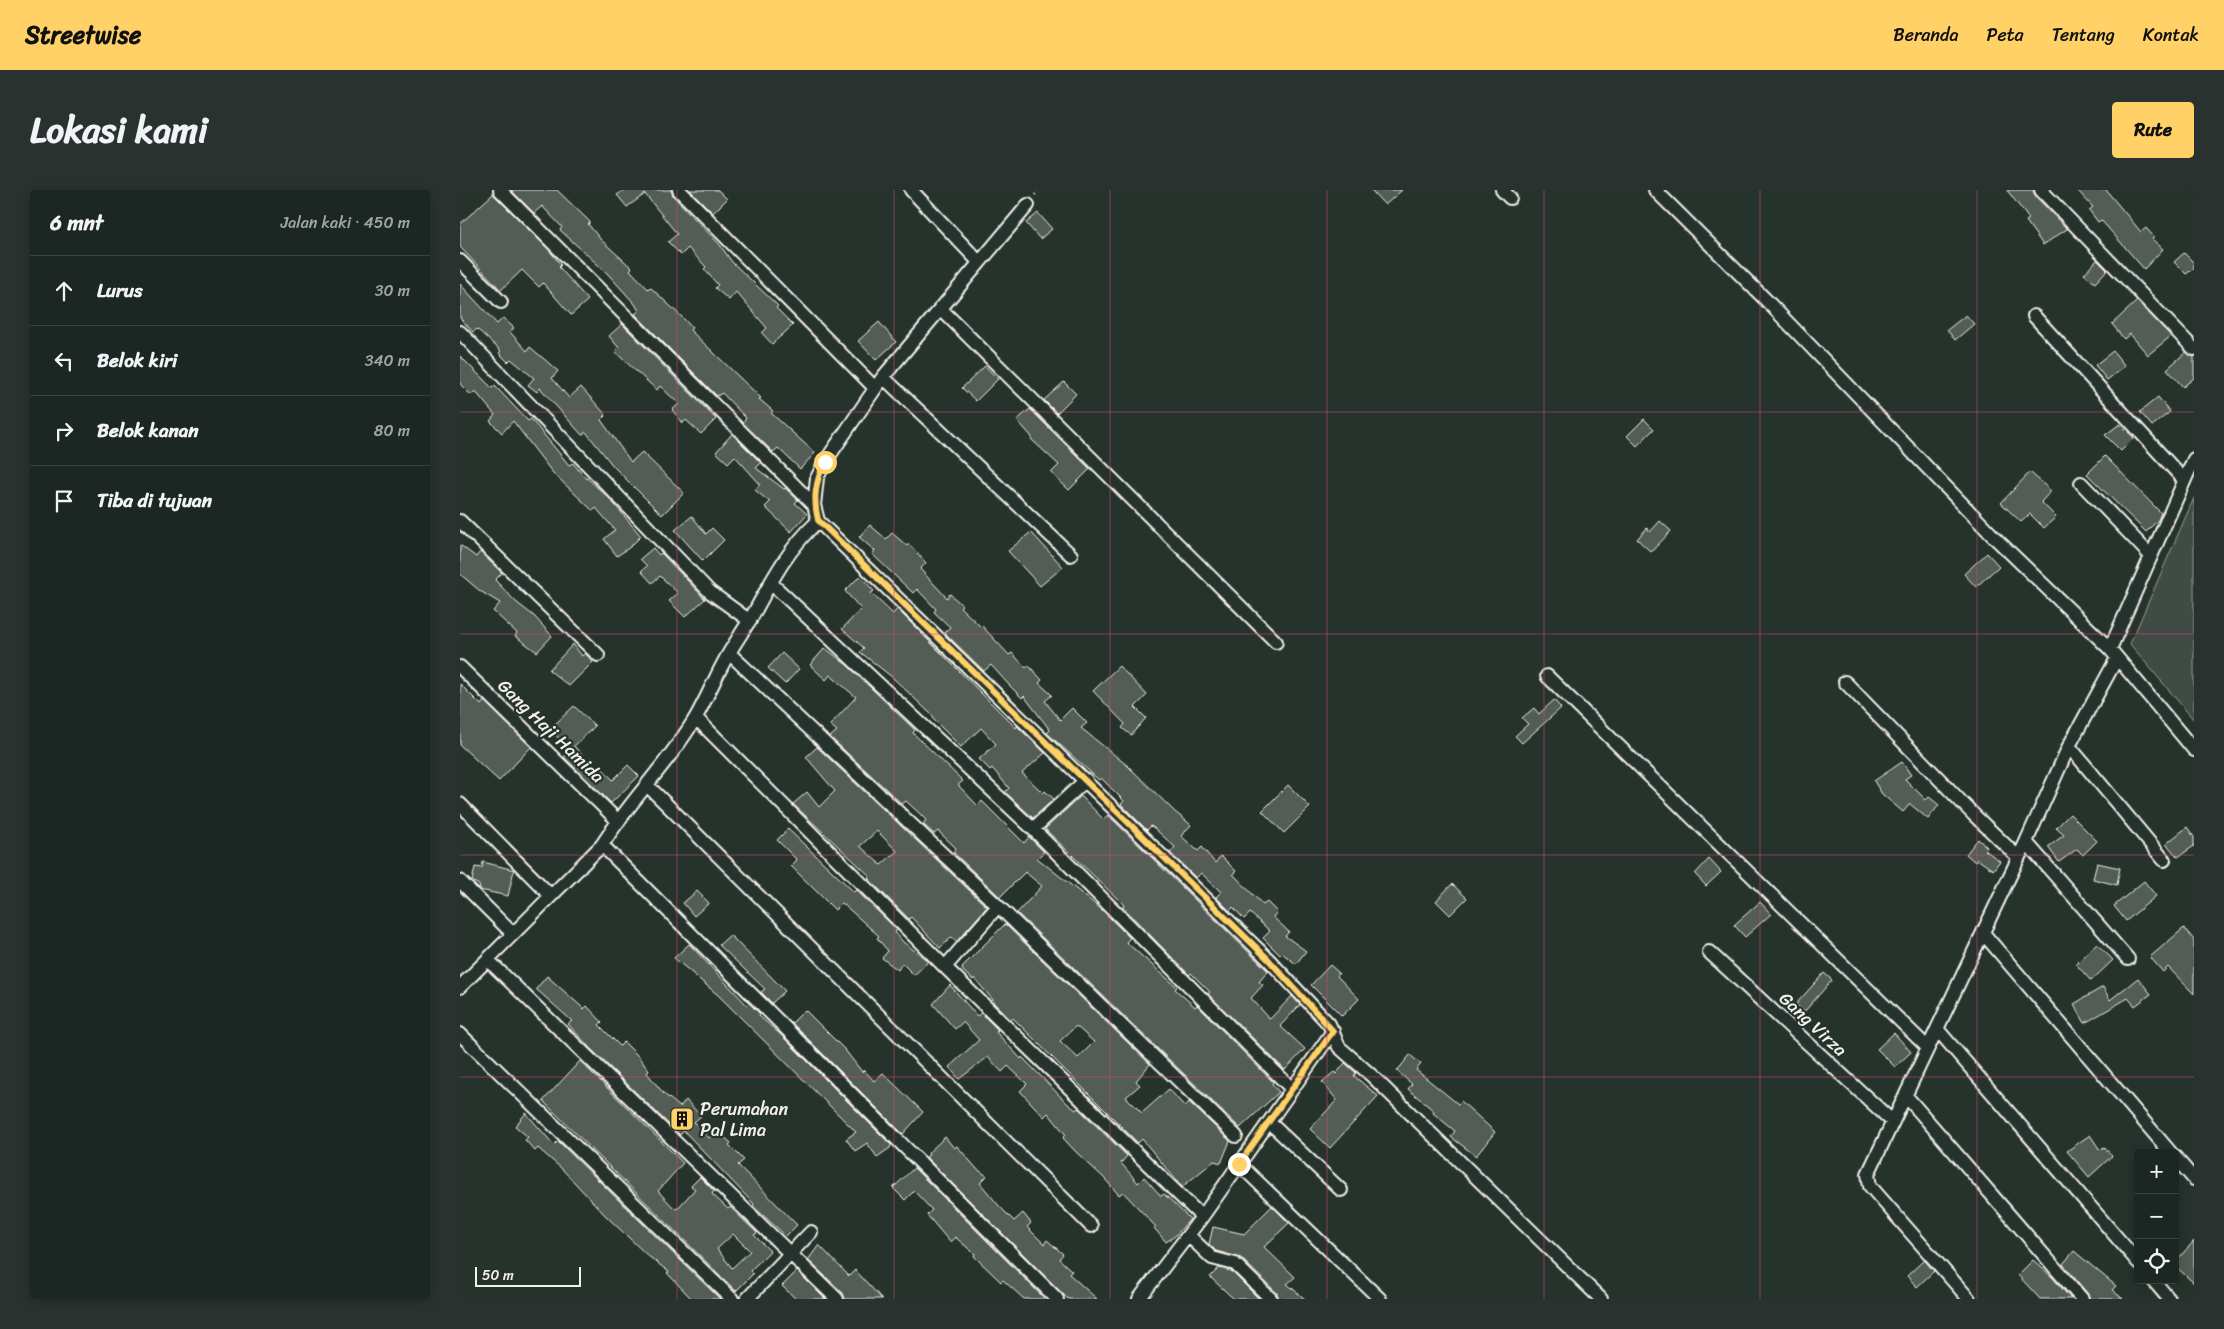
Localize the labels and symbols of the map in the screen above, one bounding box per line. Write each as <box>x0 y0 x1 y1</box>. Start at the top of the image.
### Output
route start <box>814 451 837 474</box>
street label: Gang Haji Hamida <box>490 671 612 791</box>
street label: Gang Virza <box>1771 984 1855 1064</box>
place label: Perumahan Pal Lima <box>700 1093 789 1146</box>
building icon: Perumahan Pal Lima <box>669 1106 695 1132</box>
route end <box>1228 1153 1251 1176</box>
scale bar <box>475 1264 581 1287</box>

